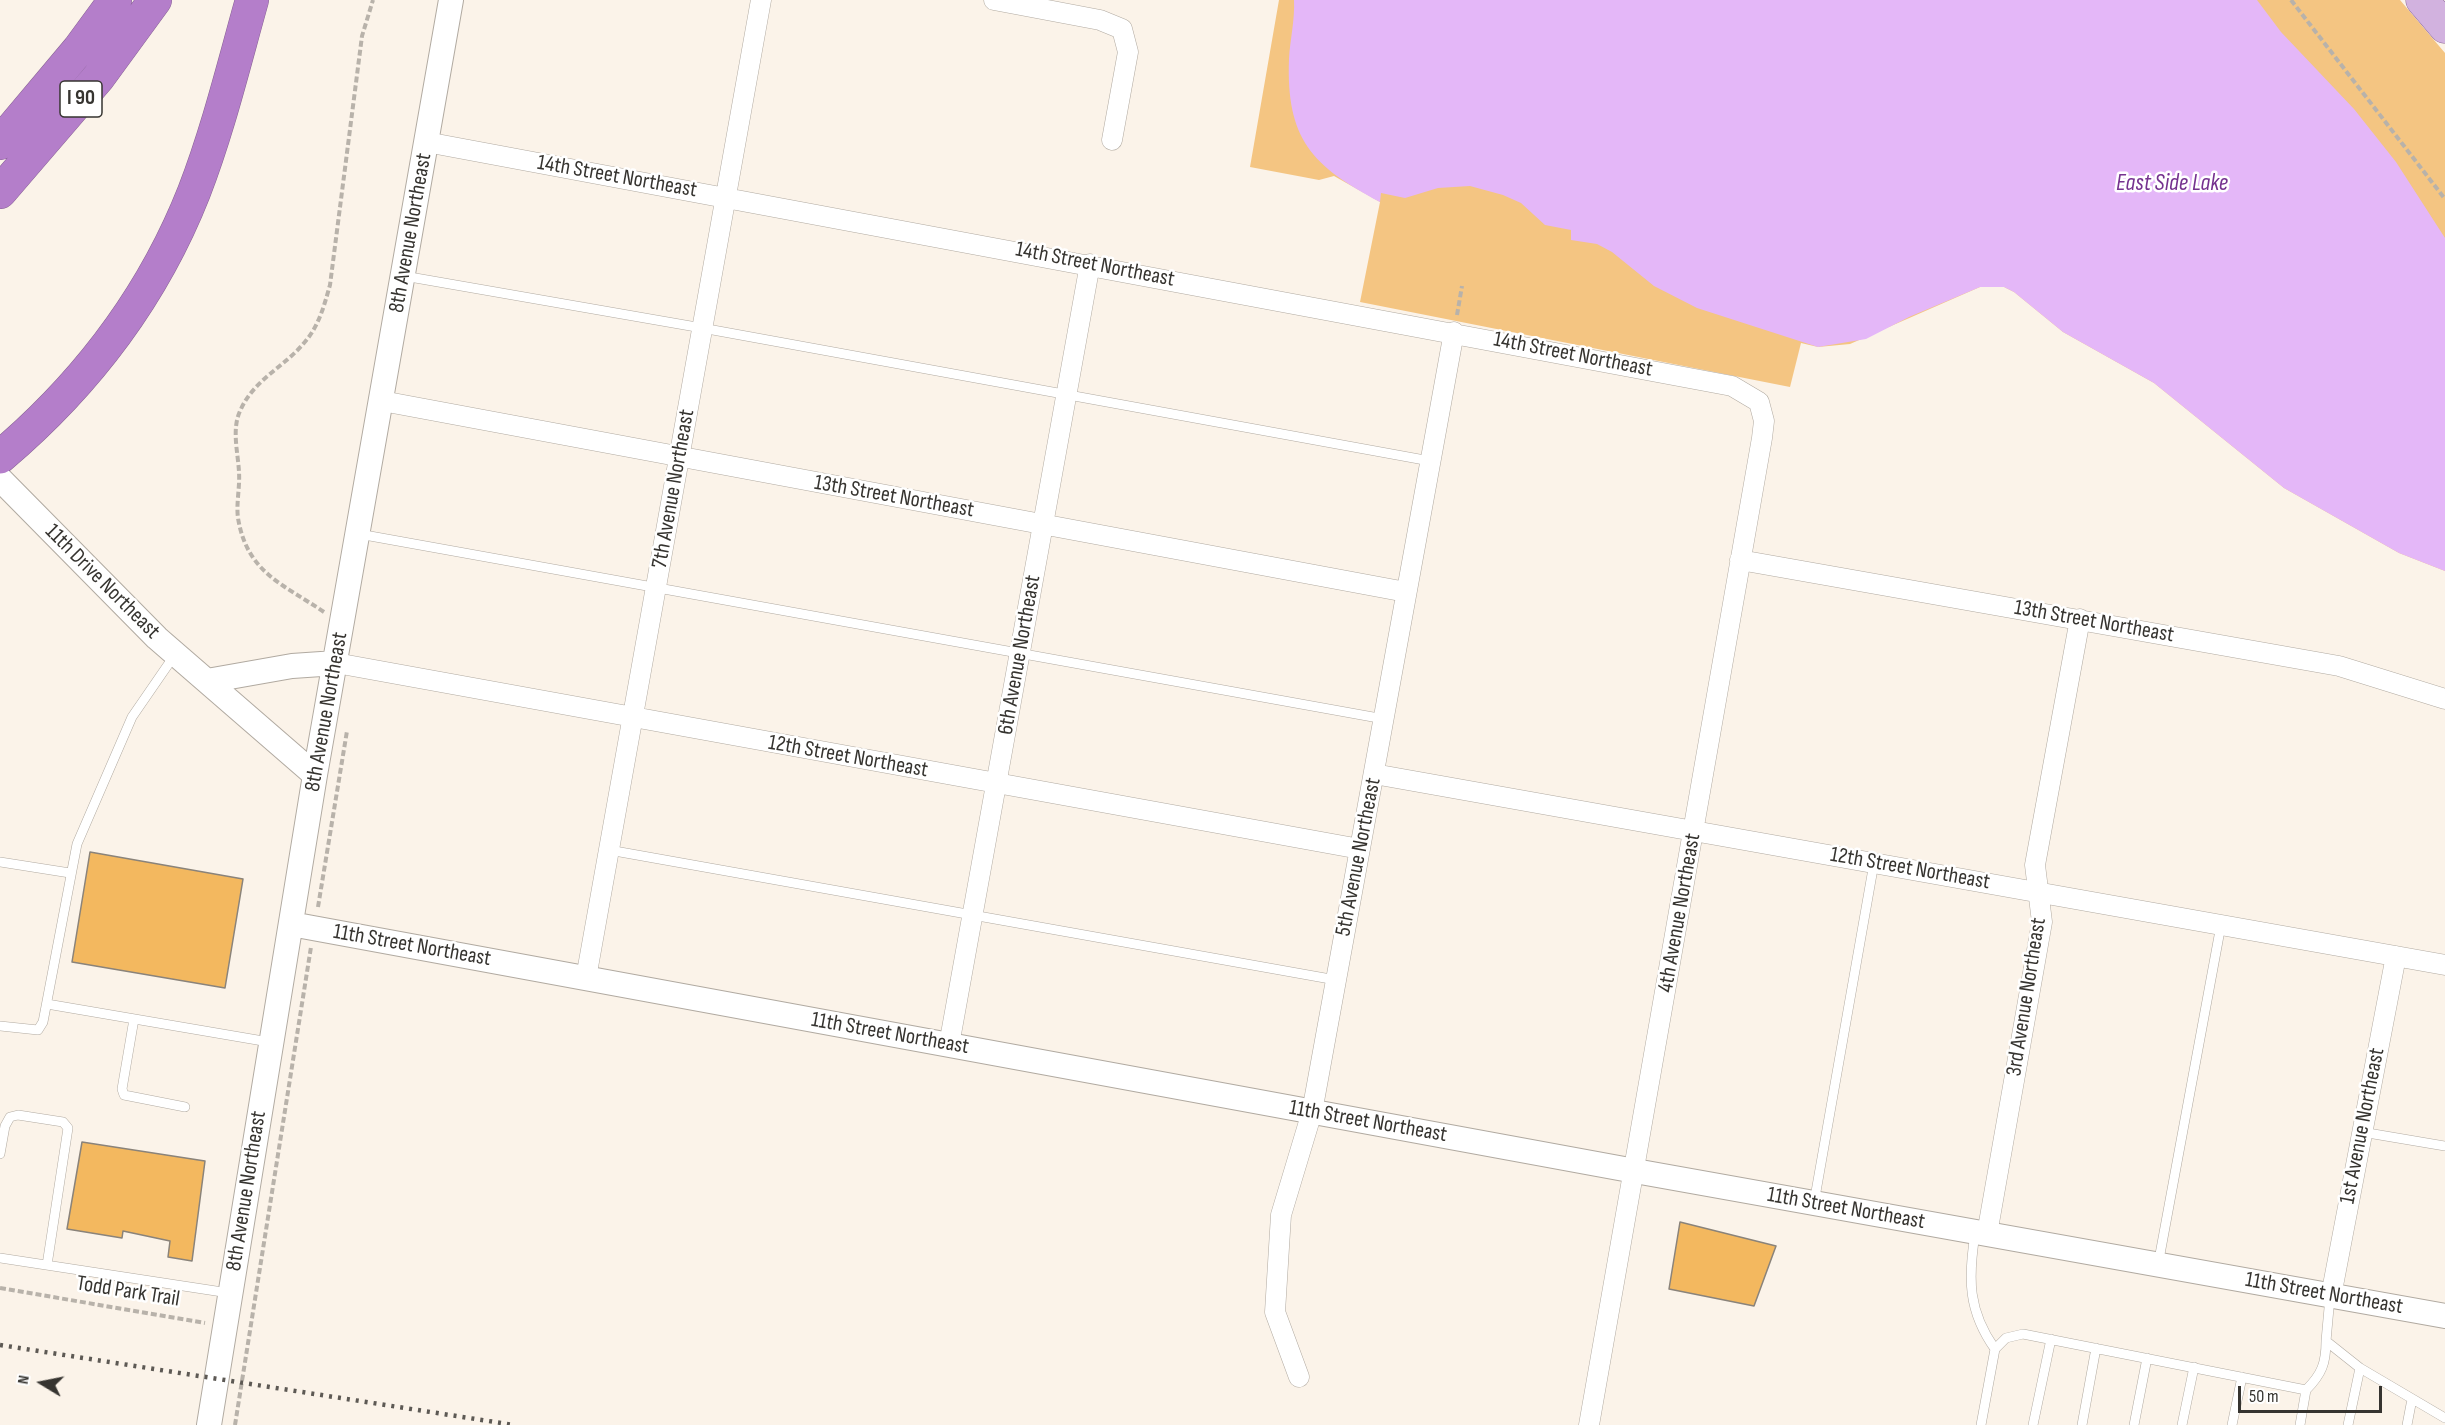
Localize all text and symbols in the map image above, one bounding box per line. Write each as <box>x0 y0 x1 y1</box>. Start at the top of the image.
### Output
road number: I 90 <box>60 81 102 117</box>
street label: 14th Street Northeast <box>535 150 699 204</box>
street label: 8th Avenue Northeast <box>384 151 438 315</box>
water label: East Side Lake <box>2116 170 2228 198</box>
street label: 14th Street Northeast <box>1013 237 1177 293</box>
street label: 14th Street Northeast <box>1491 327 1655 383</box>
street label: 7th Avenue Northeast <box>647 407 701 571</box>
street label: 13th Street Northeast <box>812 470 976 524</box>
street label: 11th Drive Northeast <box>39 519 165 645</box>
street label: 6th Avenue Northeast <box>993 573 1047 737</box>
street label: 13th Street Northeast <box>2012 595 2176 649</box>
street label: 8th Avenue Northeast <box>300 630 354 794</box>
street label: 12th Street Northeast <box>766 730 930 784</box>
street label: 5th Avenue Northeast <box>1331 776 1387 938</box>
street label: 4th Avenue Northeast <box>1653 831 1707 995</box>
street label: 12th Street Northeast <box>1828 842 1992 896</box>
street label: 3rd Avenue Northeast <box>2001 916 2053 1078</box>
street label: 11th Street Northeast <box>331 919 493 973</box>
street label: 11th Street Northeast <box>809 1007 971 1061</box>
street label: 1st Avenue Northeast <box>2335 1046 2391 1206</box>
street label: 11th Street Northeast <box>1287 1095 1449 1149</box>
street label: 8th Avenue Northeast <box>221 1109 273 1273</box>
street label: 11th Street Northeast <box>1765 1182 1927 1236</box>
street label: 11th Street Northeast <box>2243 1267 2405 1321</box>
street label: Todd Park Trail <box>75 1271 181 1313</box>
north arrow <box>12 1353 72 1413</box>
text: N <box>14 1374 34 1386</box>
scale bar <box>2241 1374 2385 1412</box>
text: 50 m <box>2249 1386 2279 1407</box>

